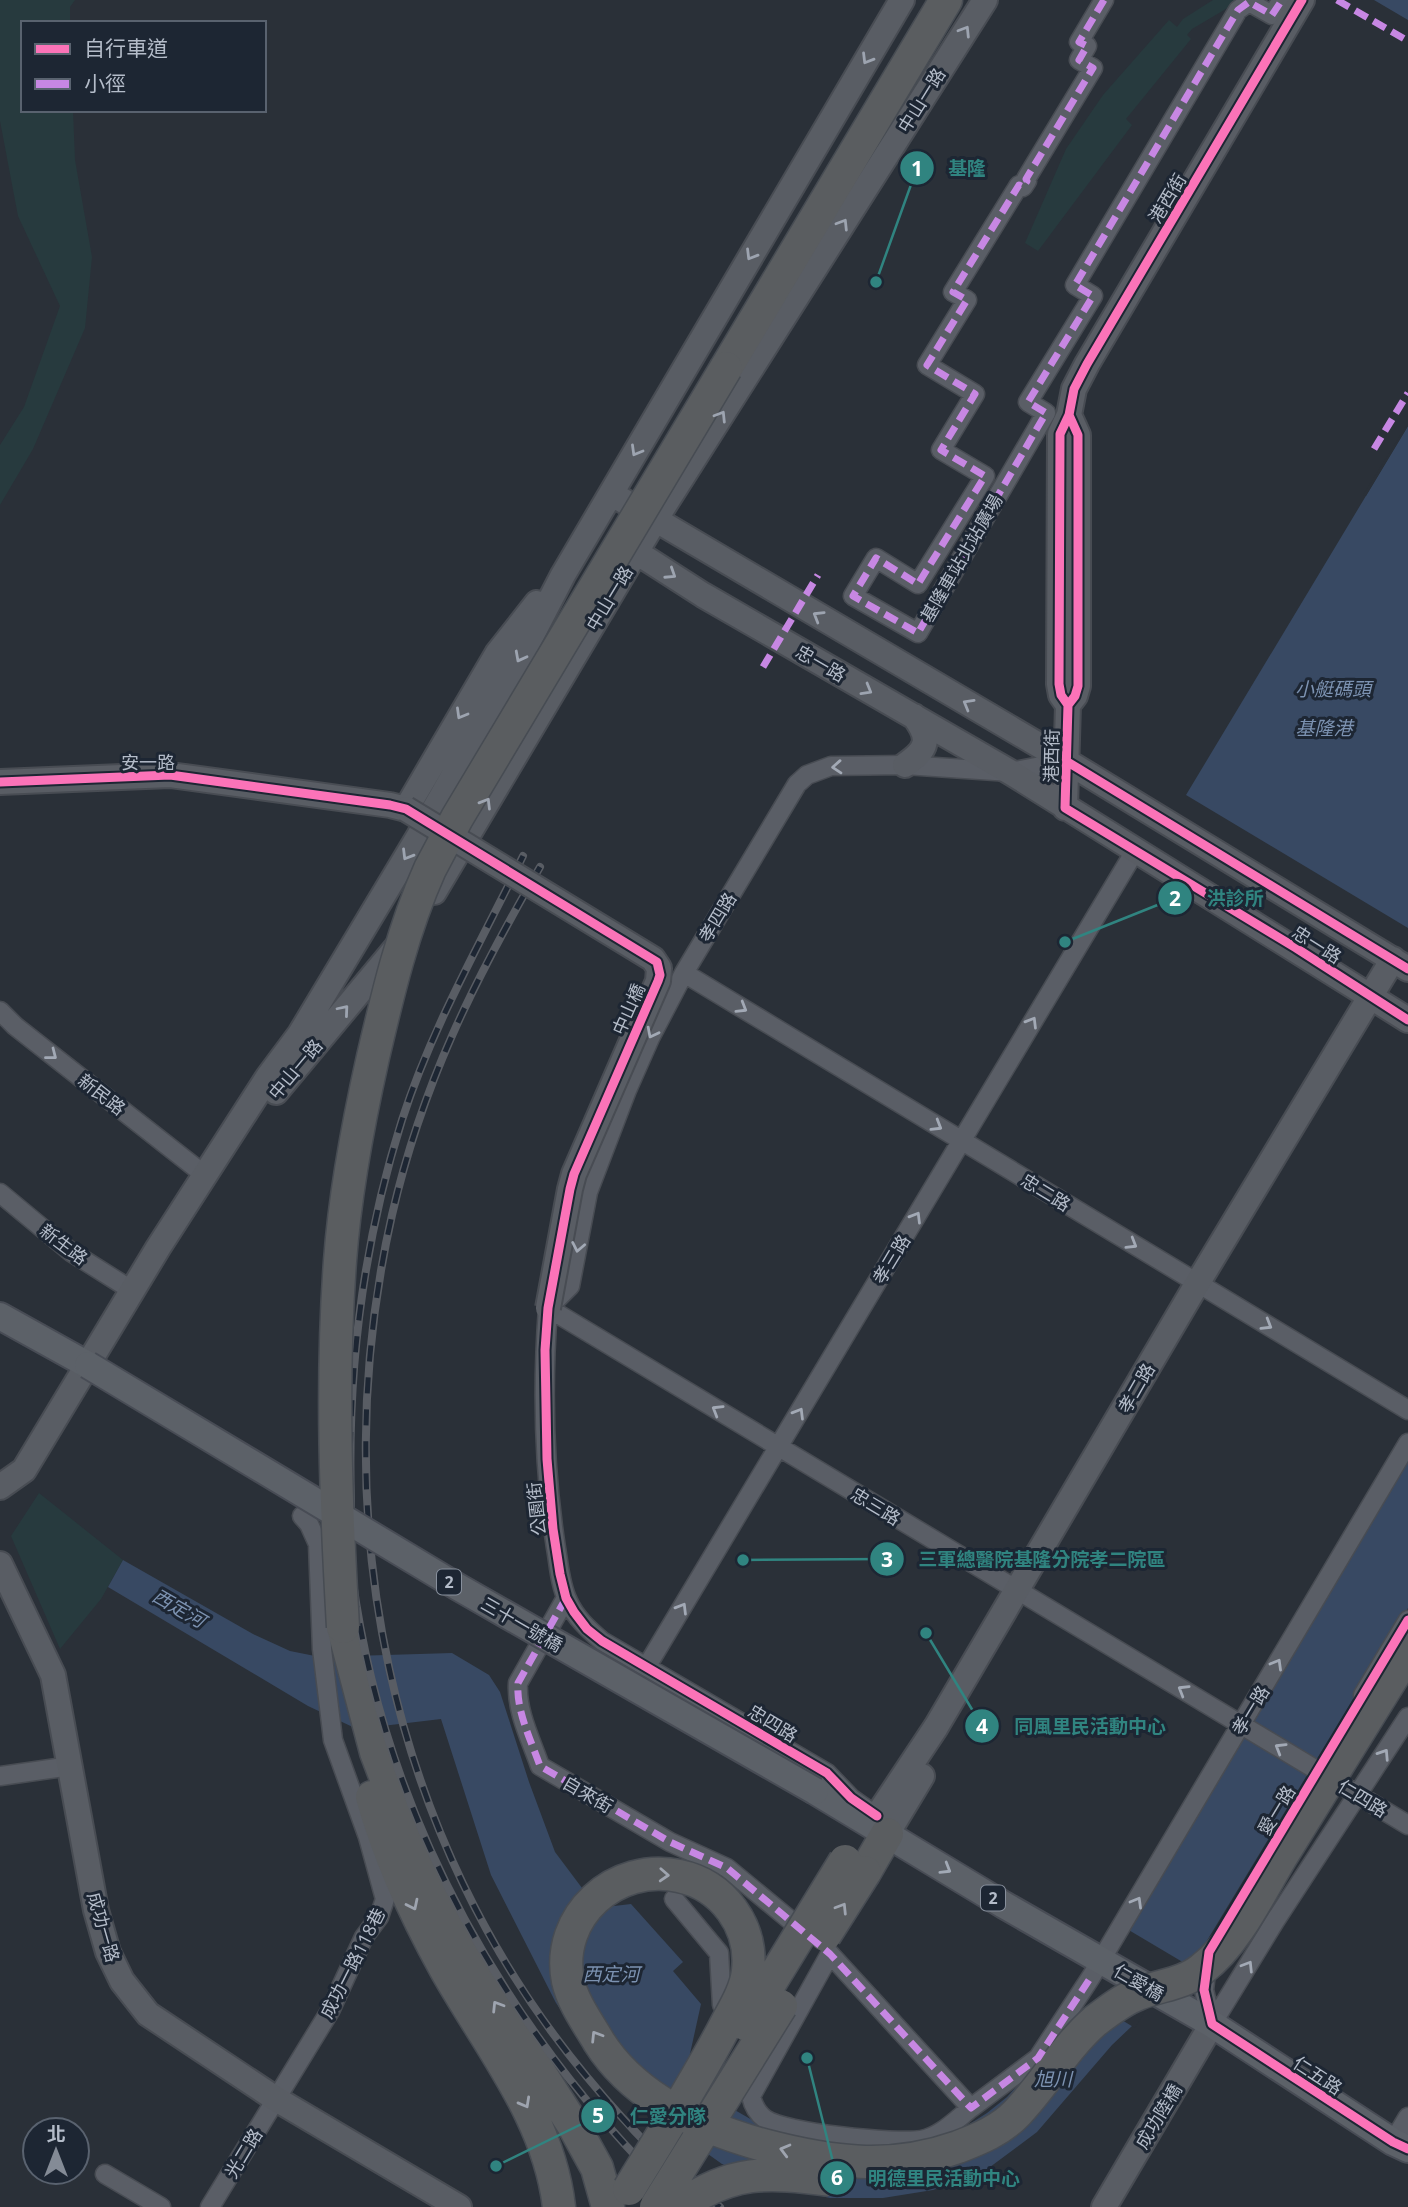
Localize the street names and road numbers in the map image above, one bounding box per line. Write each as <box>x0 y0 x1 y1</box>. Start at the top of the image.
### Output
street label: 中山一路 <box>892 63 950 137</box>
street label: 港西街 <box>1143 169 1191 227</box>
street label: 基隆車站北站廣場 <box>915 490 1007 626</box>
street label: 中山一路 <box>580 561 638 635</box>
street label: 忠一路 <box>792 639 850 687</box>
street label: 港西街 <box>1039 729 1063 783</box>
street label: 安一路 <box>121 750 175 774</box>
street label: 孝四路 <box>693 888 741 946</box>
street label: 忠一路 <box>1288 920 1346 968</box>
street label: 中山橋 <box>606 979 650 1039</box>
street label: 中山一路 <box>263 1034 327 1104</box>
street label: 新民路 <box>73 1068 131 1120</box>
street label: 忠二路 <box>1017 1168 1075 1216</box>
street label: 新生路 <box>35 1218 93 1270</box>
street label: 孝三路 <box>867 1230 915 1288</box>
street label: 孝二路 <box>1112 1359 1160 1417</box>
street label: 公園街 <box>521 1481 551 1537</box>
street label: 忠三路 <box>847 1482 905 1530</box>
road number: 2 <box>437 1570 461 1594</box>
street label: 三十一號橋 <box>477 1591 567 1657</box>
street label: 孝一路 <box>1226 1681 1274 1739</box>
street label: 忠四路 <box>744 1699 802 1747</box>
street label: 自來街 <box>559 1770 617 1818</box>
street label: 仁四路 <box>1334 1774 1392 1822</box>
street label: 愛一路 <box>1252 1781 1300 1839</box>
road number: 2 <box>981 1886 1005 1910</box>
street label: 成功一路 <box>83 1889 125 1965</box>
street label: 成功一路118巷 <box>314 1904 390 2022</box>
street label: 仁愛橋 <box>1110 1958 1168 2006</box>
street label: 仁五路 <box>1289 2050 1347 2100</box>
street label: 成功陸橋 <box>1129 2079 1187 2153</box>
street label: 光二路 <box>219 2124 267 2182</box>

